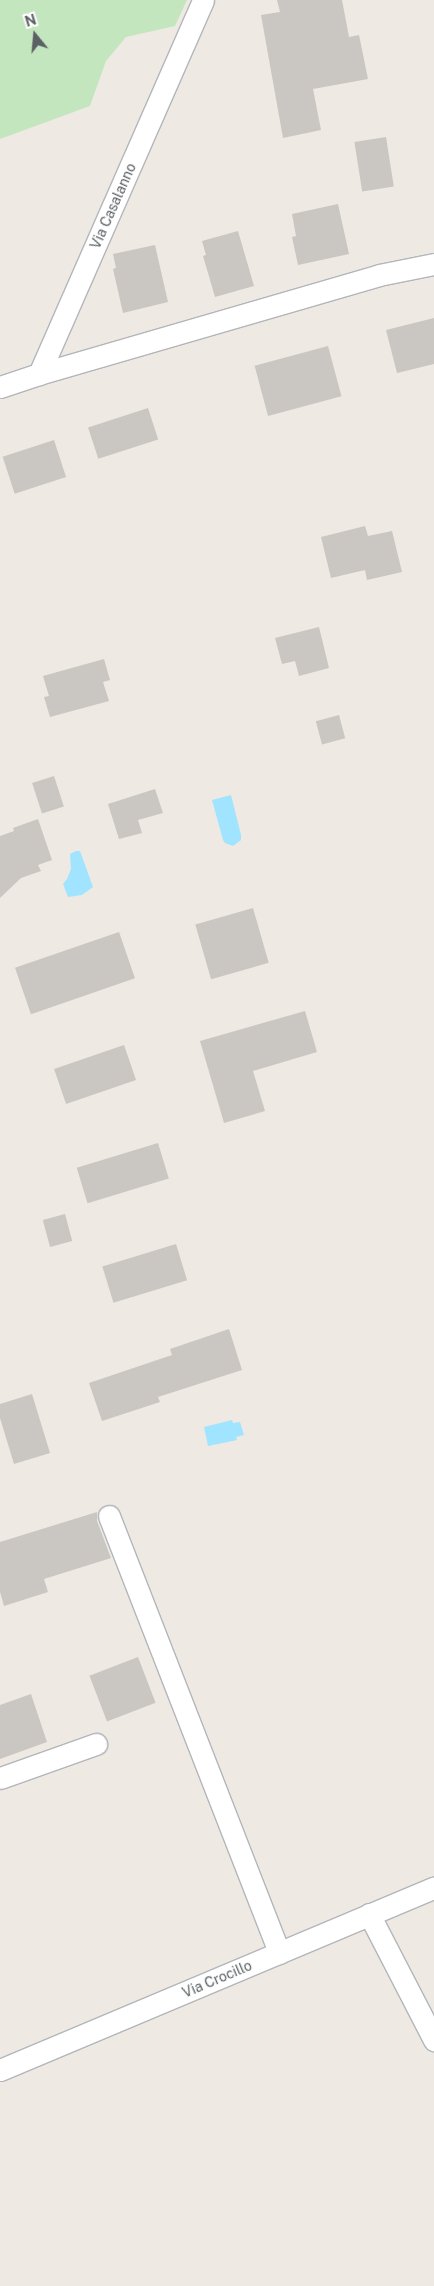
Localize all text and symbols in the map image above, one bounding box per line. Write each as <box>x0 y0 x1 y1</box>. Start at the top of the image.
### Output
north arrow <box>10 10 60 60</box>
text: N <box>23 11 38 30</box>
street label: Via Casalanno <box>87 161 139 251</box>
street label: Via Crocillo <box>180 1957 254 2001</box>

